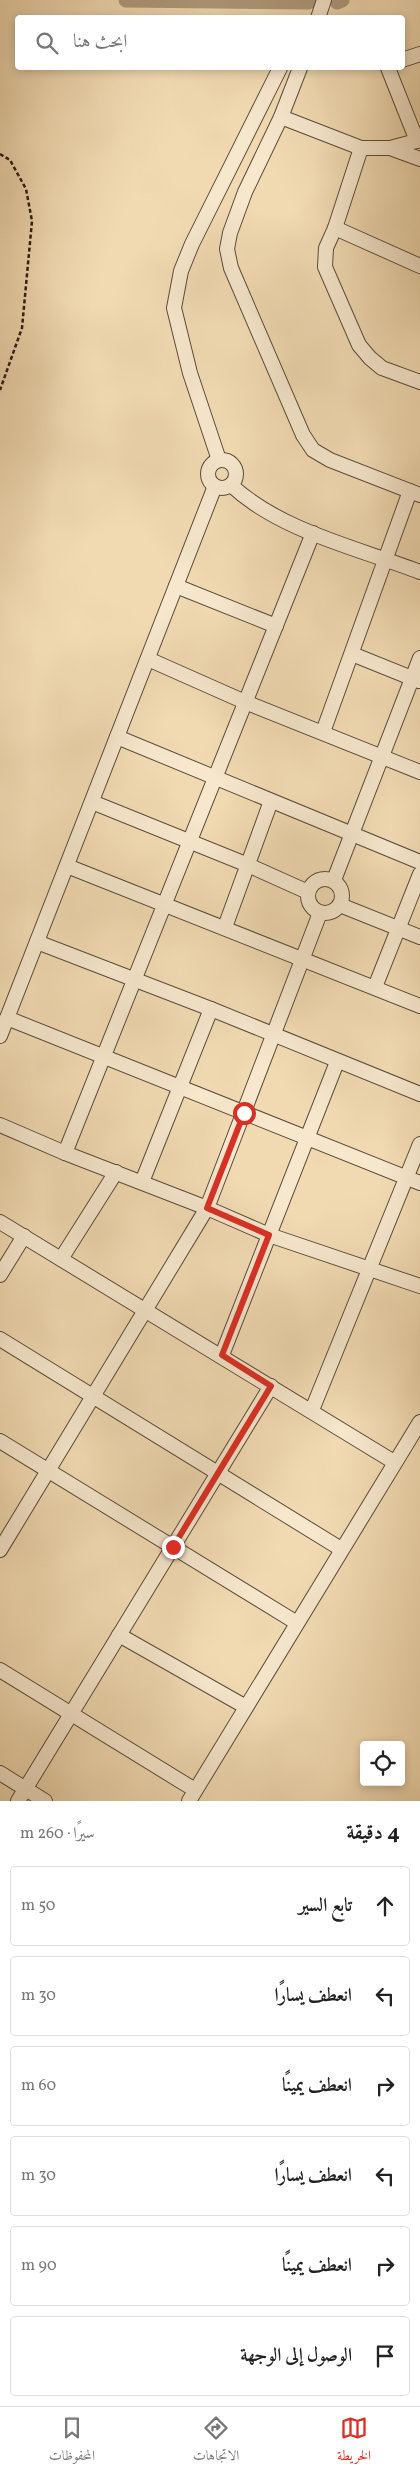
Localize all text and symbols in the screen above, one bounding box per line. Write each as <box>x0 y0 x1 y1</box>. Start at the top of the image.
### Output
search box <box>15 15 405 70</box>
icon: search <box>33 29 61 57</box>
text: ابحث هنا <box>73 29 127 55</box>
route start <box>233 1102 256 1125</box>
route end <box>162 1536 185 1559</box>
map controls <box>360 1741 405 1786</box>
button: locate <box>360 1741 405 1786</box>
text: 4 دقيقة <box>346 1819 400 1848</box>
text: سيرًا · 260 m <box>20 1823 95 1845</box>
icon: ahead <box>371 1892 399 1920</box>
text: تابع السير <box>299 1893 352 1919</box>
text: 50 m <box>21 1895 55 1917</box>
icon: left <box>371 1982 399 2010</box>
text: انعطف يسارًا <box>274 1983 352 2009</box>
text: 30 m <box>21 1985 56 2007</box>
icon: right <box>371 2072 399 2100</box>
text: انعطف يمينًا <box>282 2073 352 2099</box>
text: 60 m <box>21 2075 56 2097</box>
icon: left <box>371 2162 399 2190</box>
text: انعطف يسارًا <box>274 2163 352 2189</box>
text: 30 m <box>21 2165 56 2187</box>
icon: right <box>371 2252 399 2280</box>
text: انعطف يمينًا <box>282 2253 352 2279</box>
text: 90 m <box>21 2255 57 2277</box>
icon: arrive <box>371 2342 399 2370</box>
text: الوصول إلى الوجهة <box>240 2343 352 2369</box>
tab: المحفوظات <box>49 2414 95 2469</box>
tab: الاتجاهات <box>193 2414 239 2469</box>
tab: الخريطة <box>337 2414 371 2469</box>

